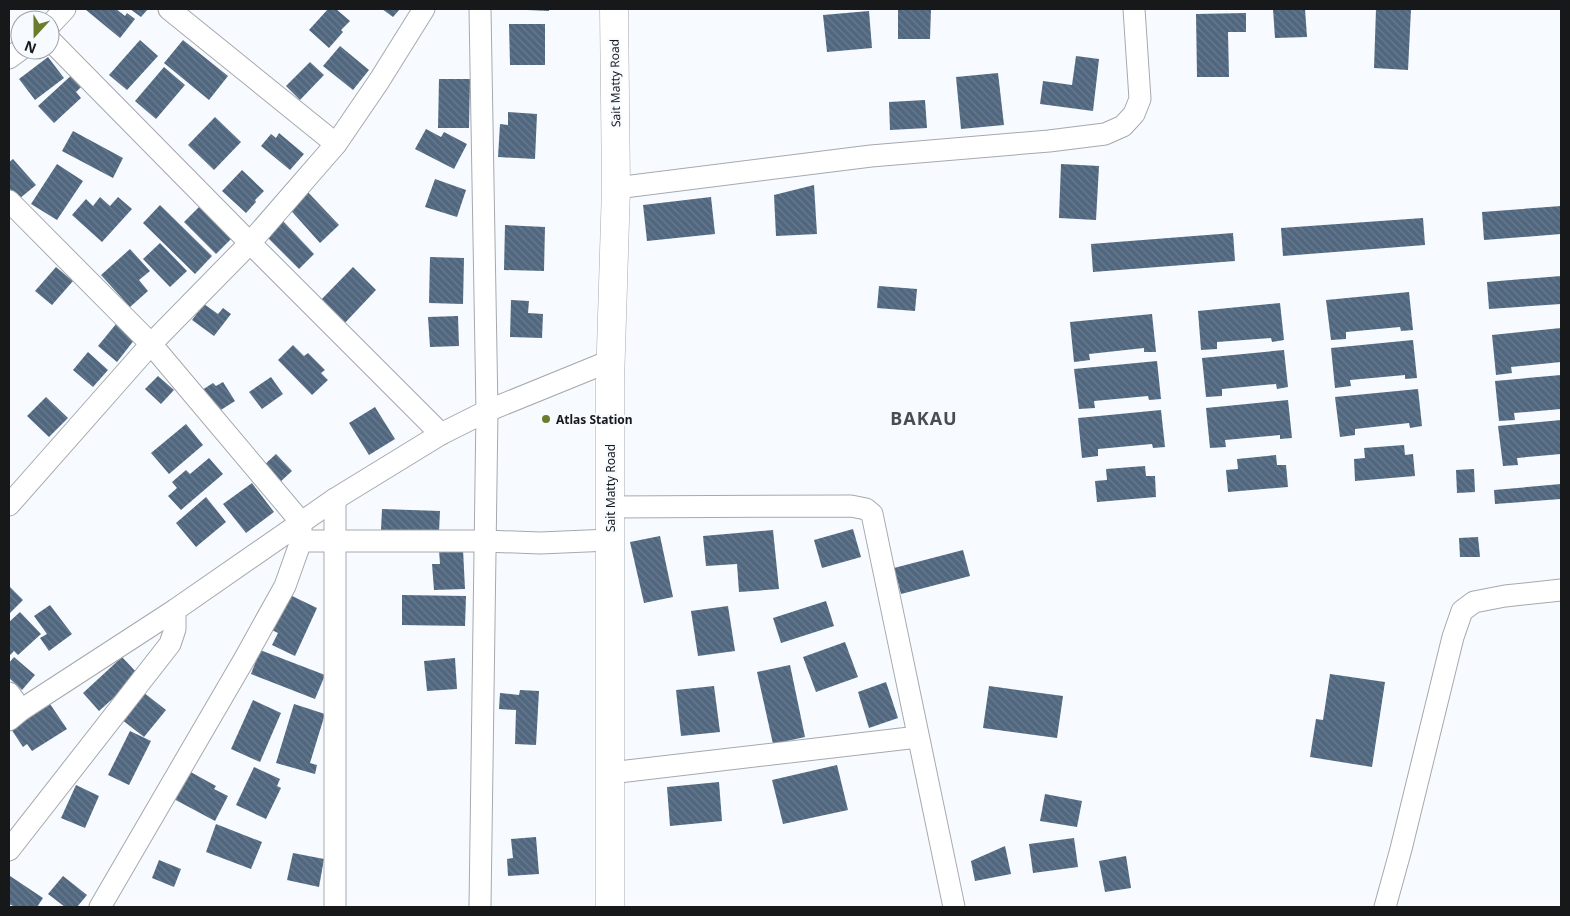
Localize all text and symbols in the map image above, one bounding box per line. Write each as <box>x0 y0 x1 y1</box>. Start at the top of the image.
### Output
north arrow <box>10 10 60 60</box>
text: N <box>21 37 39 59</box>
street label: Sait Matty Road <box>606 39 624 127</box>
district label: BAKAU <box>890 406 958 430</box>
place label: Atlas Station <box>556 411 633 428</box>
marker: Atlas Station <box>540 413 552 425</box>
street label: Sait Matty Road <box>602 444 619 532</box>

